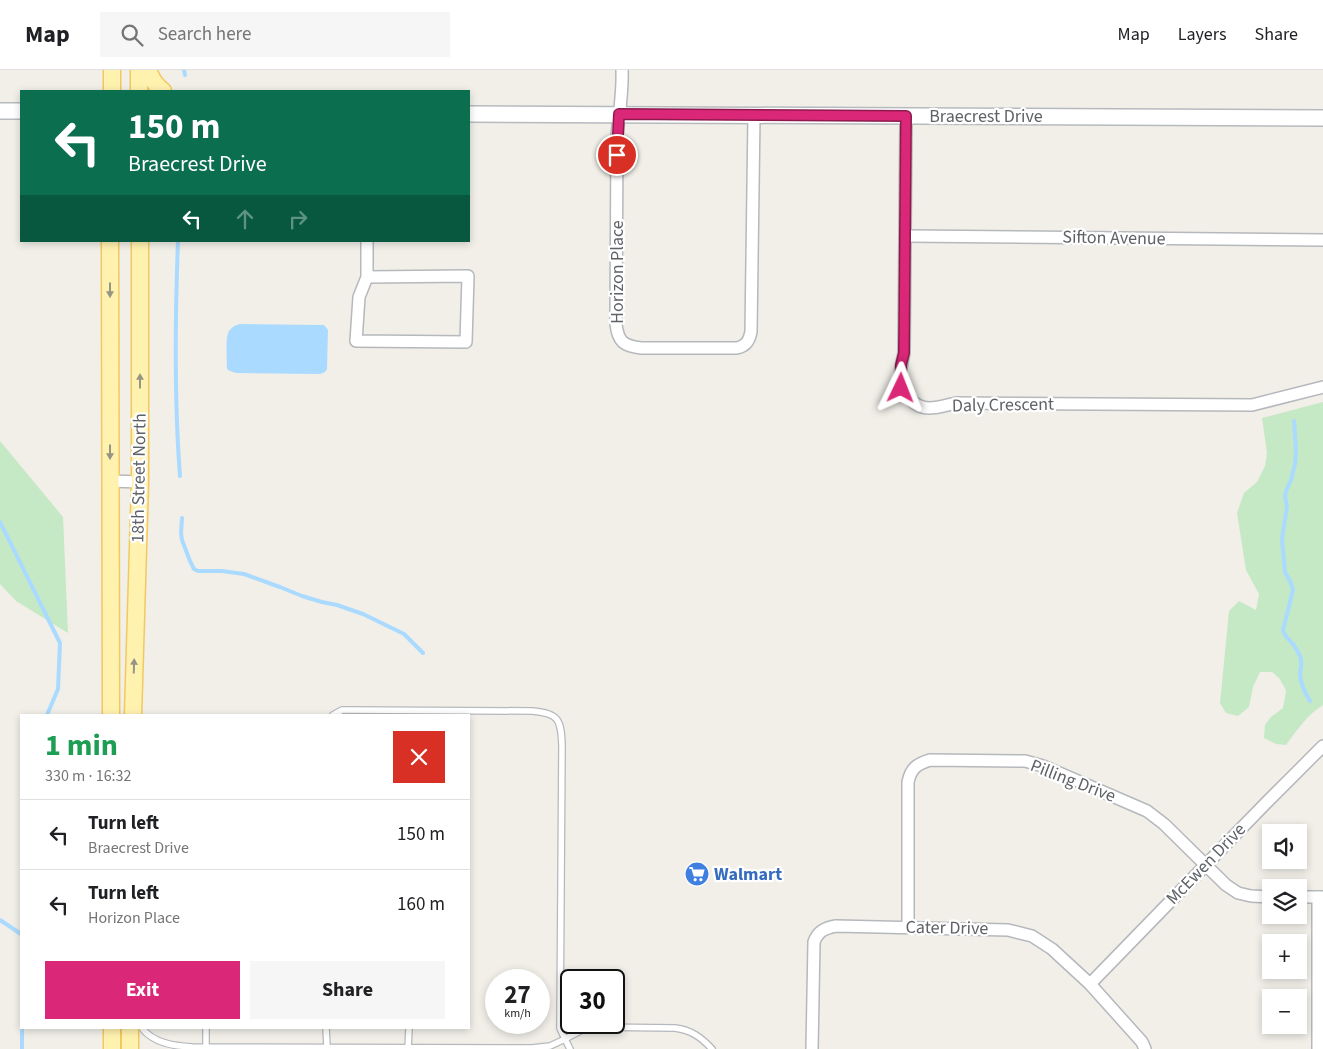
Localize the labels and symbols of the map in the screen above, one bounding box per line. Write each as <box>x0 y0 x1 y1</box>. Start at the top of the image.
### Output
street label: Braecrest Drive <box>929 104 1043 129</box>
pin <box>596 134 638 176</box>
street label: Horizon Place <box>605 220 630 324</box>
street label: Sifton Avenue <box>1062 225 1166 251</box>
one-way arrow <box>106 282 114 298</box>
position arrow <box>874 361 926 413</box>
one-way arrow <box>136 373 144 389</box>
street label: Daly Crescent <box>952 392 1054 418</box>
street label: 18th Street North <box>125 413 153 543</box>
one-way arrow <box>106 445 114 461</box>
one-way arrow <box>131 658 139 674</box>
street label: Pilling Drive <box>1027 753 1119 809</box>
street label: McEwen Drive <box>1161 817 1252 910</box>
supermarket icon: Walmart <box>684 861 710 887</box>
place label: Walmart <box>714 862 782 887</box>
street label: Cater Drive <box>905 915 989 941</box>
speed limit sign: 30 <box>560 969 625 1034</box>

